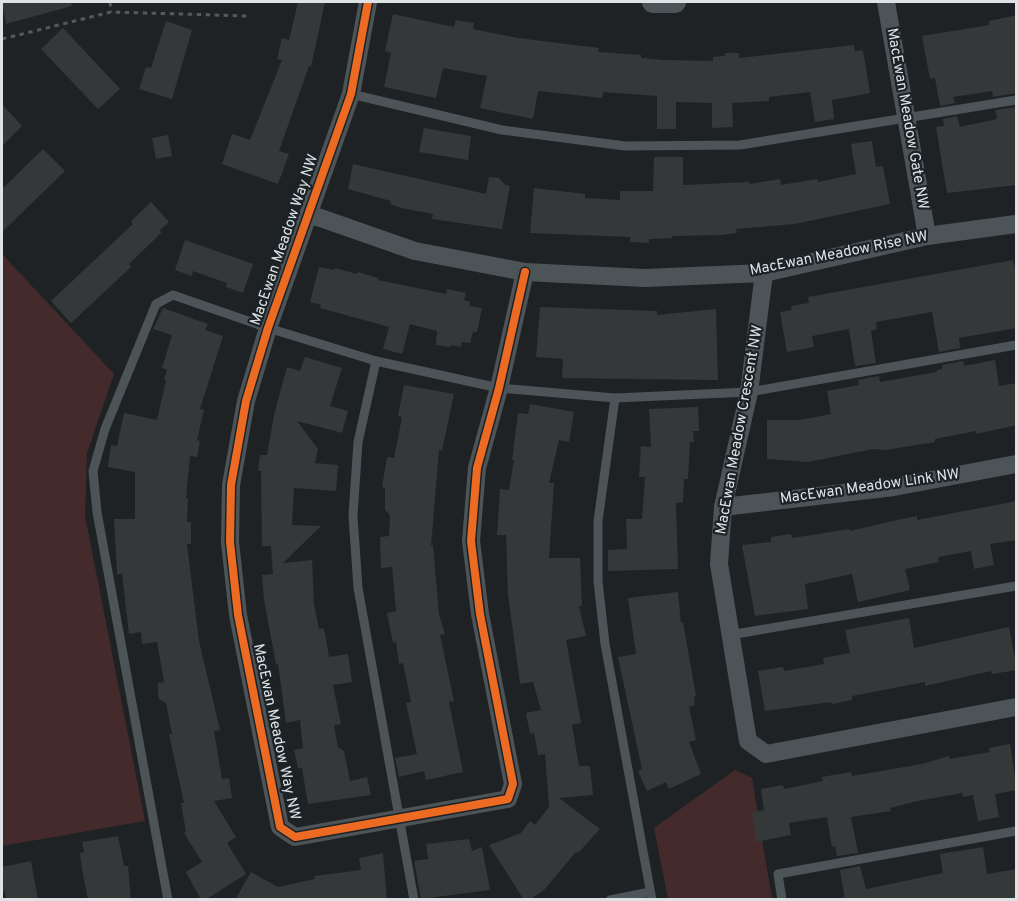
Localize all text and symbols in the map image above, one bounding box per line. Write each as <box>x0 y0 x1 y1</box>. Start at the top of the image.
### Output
street label: MacEwan Meadow Gate NW <box>882 27 932 211</box>
street label: MacEwan Meadow Way NW <box>247 152 323 328</box>
street label: MacEwan Meadow Rise NW <box>748 227 930 281</box>
street label: MacEwan Meadow Crescent NW <box>712 324 768 536</box>
street label: MacEwan Meadow Link NW <box>779 465 961 509</box>
street label: MacEwan Meadow Way NW <box>248 642 304 822</box>

